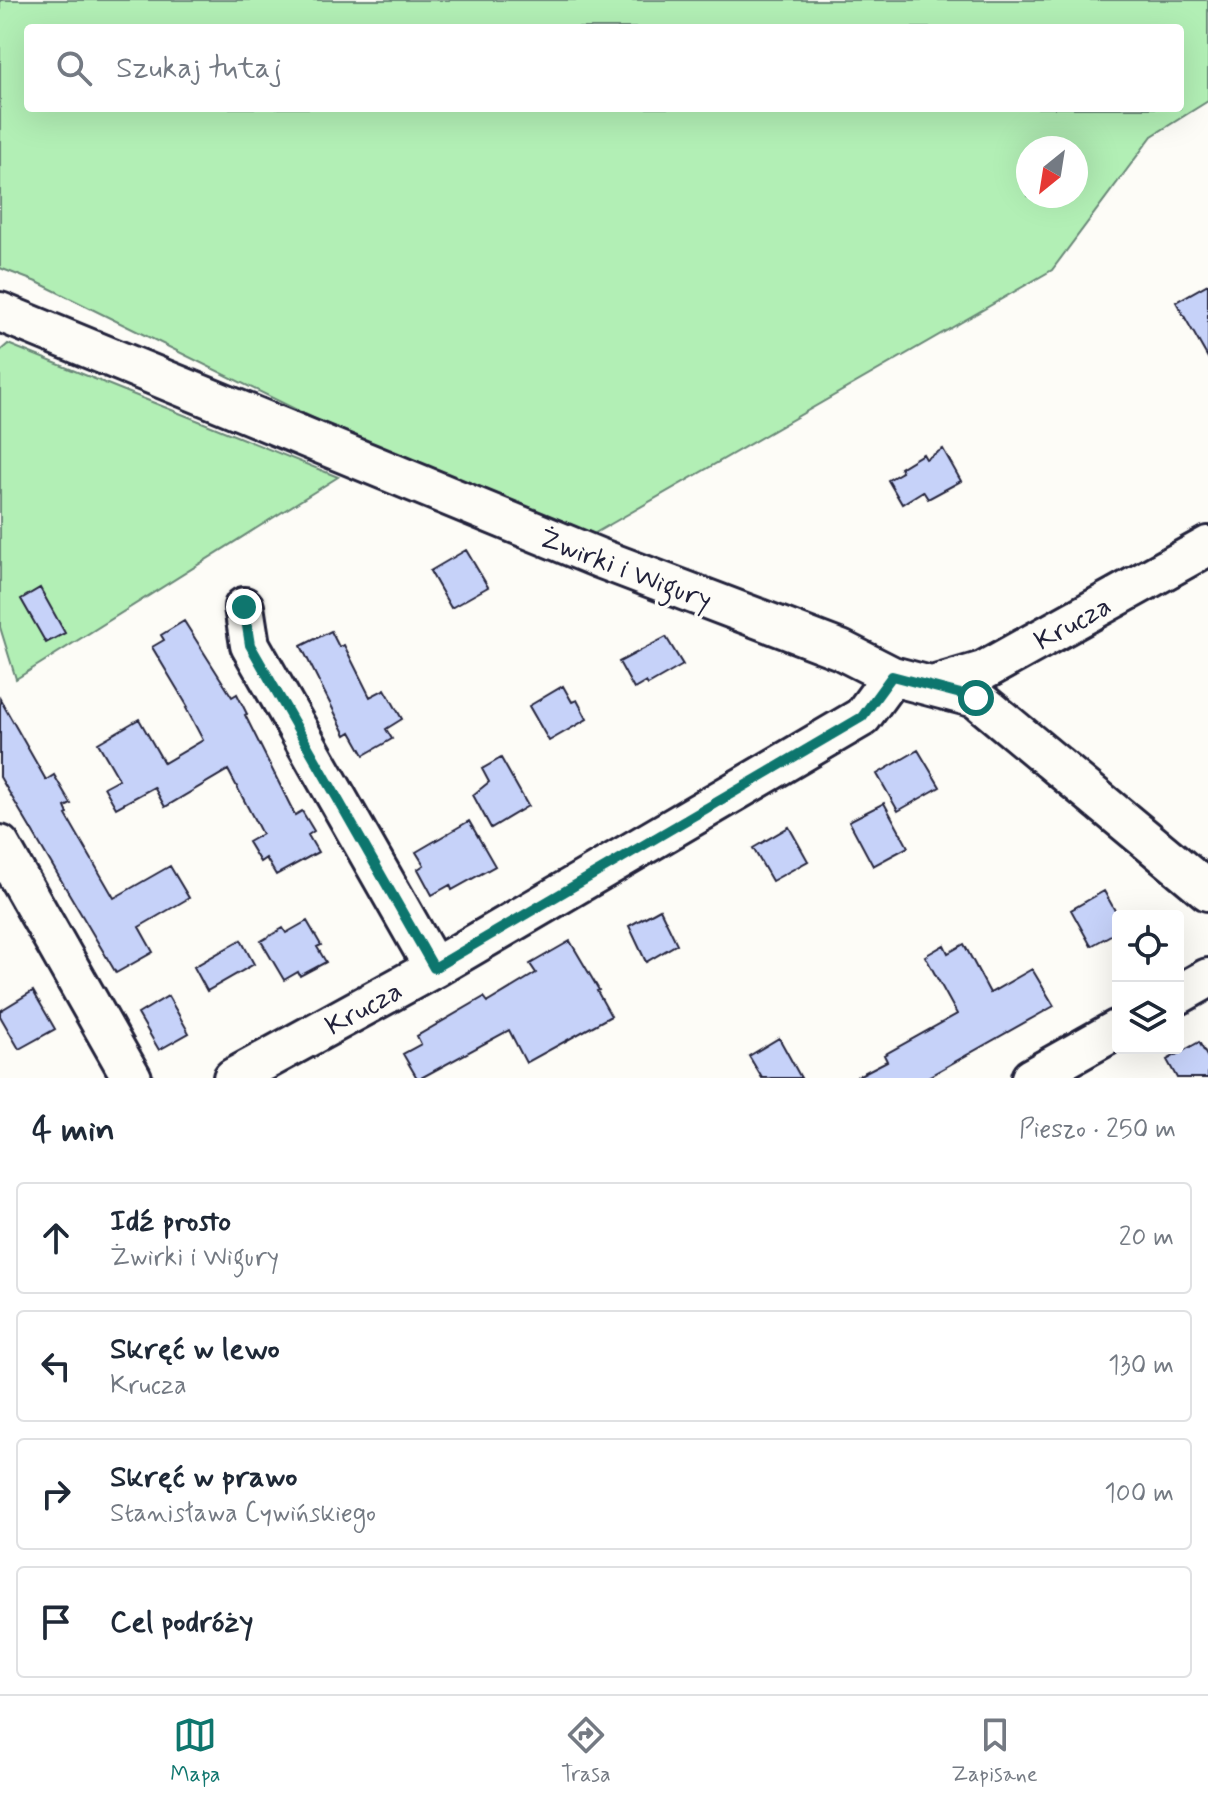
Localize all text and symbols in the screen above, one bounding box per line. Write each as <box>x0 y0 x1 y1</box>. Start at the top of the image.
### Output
search box <box>24 24 1184 112</box>
icon: search <box>52 46 96 90</box>
text: Szukaj tutaj <box>116 49 282 88</box>
north arrow <box>1016 136 1088 208</box>
street label: Żwirki i Wigury <box>532 520 717 623</box>
street label: Krucza <box>1028 588 1118 660</box>
route end <box>226 589 262 625</box>
route start <box>958 680 994 716</box>
map controls <box>1112 910 1184 1054</box>
button: locate <box>1112 910 1184 982</box>
street label: Krucza <box>319 973 409 1045</box>
button: layers <box>1112 982 1184 1054</box>
text: 4 min <box>32 1108 115 1153</box>
text: Pieszo · 250 m <box>1019 1113 1176 1147</box>
text: Idź prosto <box>110 1202 231 1241</box>
icon: ahead <box>34 1216 78 1260</box>
text: 20 m <box>1119 1221 1174 1255</box>
text: Żwirki i Wigury <box>110 1241 279 1275</box>
text: Skręć w lewo <box>110 1330 280 1369</box>
icon: left <box>34 1344 78 1388</box>
text: 130 m <box>1108 1349 1174 1383</box>
text: Krucza <box>110 1369 187 1403</box>
text: Skręć w prawo <box>110 1458 297 1497</box>
icon: right <box>34 1472 78 1516</box>
text: 100 m <box>1104 1477 1174 1511</box>
text: Stanisława Cywińskiego <box>110 1497 376 1531</box>
icon: arrive <box>34 1600 78 1644</box>
text: Cel podróży <box>110 1603 254 1642</box>
tab: Mapa <box>170 1713 220 1789</box>
tab: Trasa <box>561 1713 611 1789</box>
tab: Zapisane <box>951 1713 1038 1789</box>

